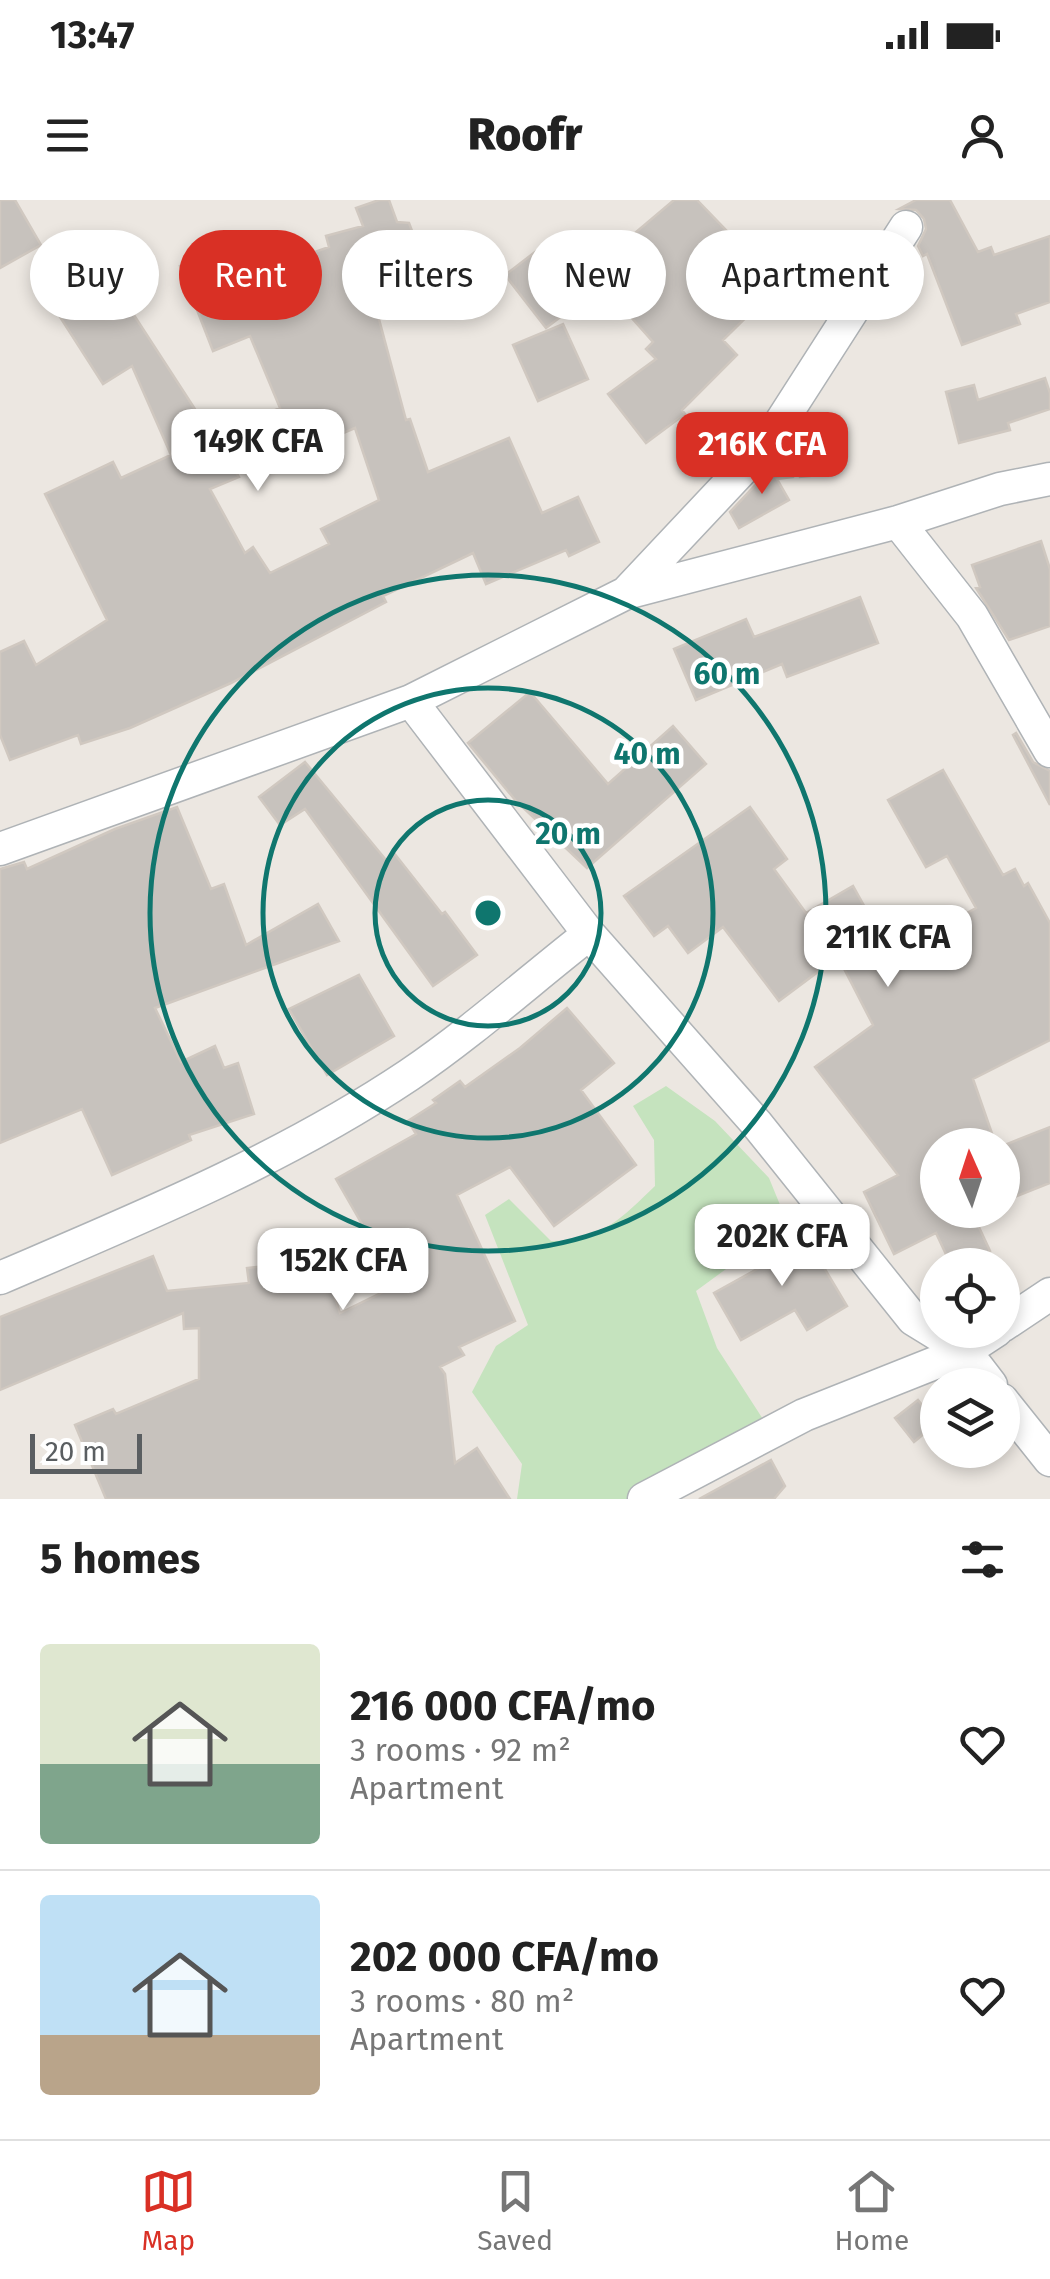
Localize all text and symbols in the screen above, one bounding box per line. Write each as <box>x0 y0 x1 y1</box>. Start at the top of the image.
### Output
text: 13:47 <box>50 12 135 58</box>
icon: menu <box>40 108 95 163</box>
text: Roofr <box>468 108 582 162</box>
icon: person <box>955 108 1010 163</box>
chip: Buy <box>30 230 159 320</box>
chip: Rent <box>179 230 322 320</box>
chip: Filters <box>342 230 508 320</box>
chip: New <box>528 230 666 320</box>
chip: Apartment <box>686 230 924 320</box>
pin: 149K CFA <box>155 409 361 494</box>
pin: 216K CFA <box>659 412 865 497</box>
text: 149K CFA <box>193 422 323 460</box>
text: 216K CFA <box>698 425 826 463</box>
text: 60 m <box>694 656 760 692</box>
text: 40 m <box>614 736 680 772</box>
text: 20 m <box>535 816 601 852</box>
centre of rings <box>470 895 506 931</box>
pin: 211K CFA <box>785 905 991 990</box>
text: 211K CFA <box>826 918 950 956</box>
north arrow <box>920 1128 1020 1228</box>
map controls <box>920 1128 1020 1468</box>
pin: 202K CFA <box>679 1204 885 1289</box>
text: 202K CFA <box>717 1217 847 1255</box>
pin: 152K CFA <box>240 1228 446 1313</box>
text: 152K CFA <box>279 1241 407 1279</box>
button: locate <box>920 1248 1020 1348</box>
button: layers <box>920 1368 1020 1468</box>
scale bar <box>30 1429 142 1474</box>
text: 20 m <box>45 1435 106 1468</box>
icon: filters <box>955 1532 1010 1587</box>
text: 5 homes <box>40 1534 200 1584</box>
text: 216 000 CFA/mo <box>350 1681 655 1731</box>
icon: home <box>120 1684 240 1804</box>
icon: heart <box>955 1717 1010 1772</box>
text: 3 rooms · 92 m² <box>350 1731 571 1769</box>
text: Apartment <box>350 1769 504 1807</box>
text: 202 000 CFA/mo <box>350 1932 659 1982</box>
icon: home <box>120 1935 240 2055</box>
icon: heart <box>955 1968 1010 2023</box>
text: 3 rooms · 80 m² <box>350 1982 574 2020</box>
text: Apartment <box>350 2020 504 2058</box>
tab: Map <box>141 2164 196 2257</box>
tab: Saved <box>477 2164 553 2257</box>
tab: Home <box>835 2164 909 2257</box>

